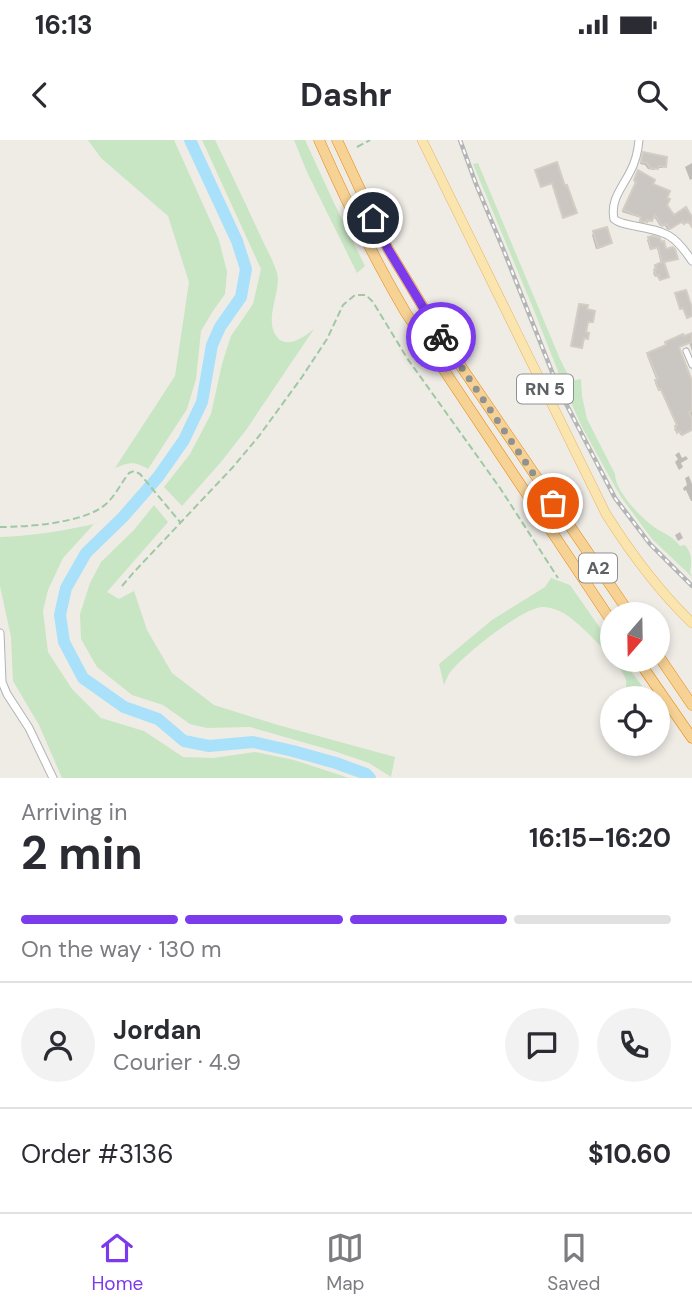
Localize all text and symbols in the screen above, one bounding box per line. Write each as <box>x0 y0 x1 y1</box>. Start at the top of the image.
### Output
text: 16:13 <box>35 8 93 42</box>
text: Dashr <box>300 74 392 116</box>
icon: back <box>21 76 59 114</box>
icon: search <box>633 76 671 114</box>
pin <box>343 188 403 248</box>
icon: home <box>354 199 392 237</box>
courier <box>406 302 476 372</box>
icon: bike <box>422 318 460 356</box>
road number: RN 5 <box>517 374 573 404</box>
pin <box>523 473 583 533</box>
icon: bag <box>534 484 572 522</box>
road number: A2 <box>579 554 617 582</box>
north arrow <box>600 602 670 672</box>
map controls <box>600 602 670 756</box>
button: locate <box>600 686 670 756</box>
text: Arriving in <box>21 797 127 827</box>
text: 16:15–16:20 <box>529 821 671 855</box>
text: 2 min <box>21 823 143 883</box>
text: On the way · 130 m <box>21 934 222 964</box>
button: person <box>21 1008 95 1082</box>
button: chat <box>505 1008 579 1082</box>
button: phone <box>597 1008 671 1082</box>
text: Jordan <box>113 1013 202 1047</box>
text: Courier · 4.9 <box>113 1047 241 1077</box>
text: Order #3136 <box>21 1137 174 1171</box>
text: $10.60 <box>588 1137 671 1171</box>
tab: Home <box>91 1229 143 1296</box>
tab: Map <box>326 1229 364 1296</box>
tab: Saved <box>547 1229 601 1296</box>

